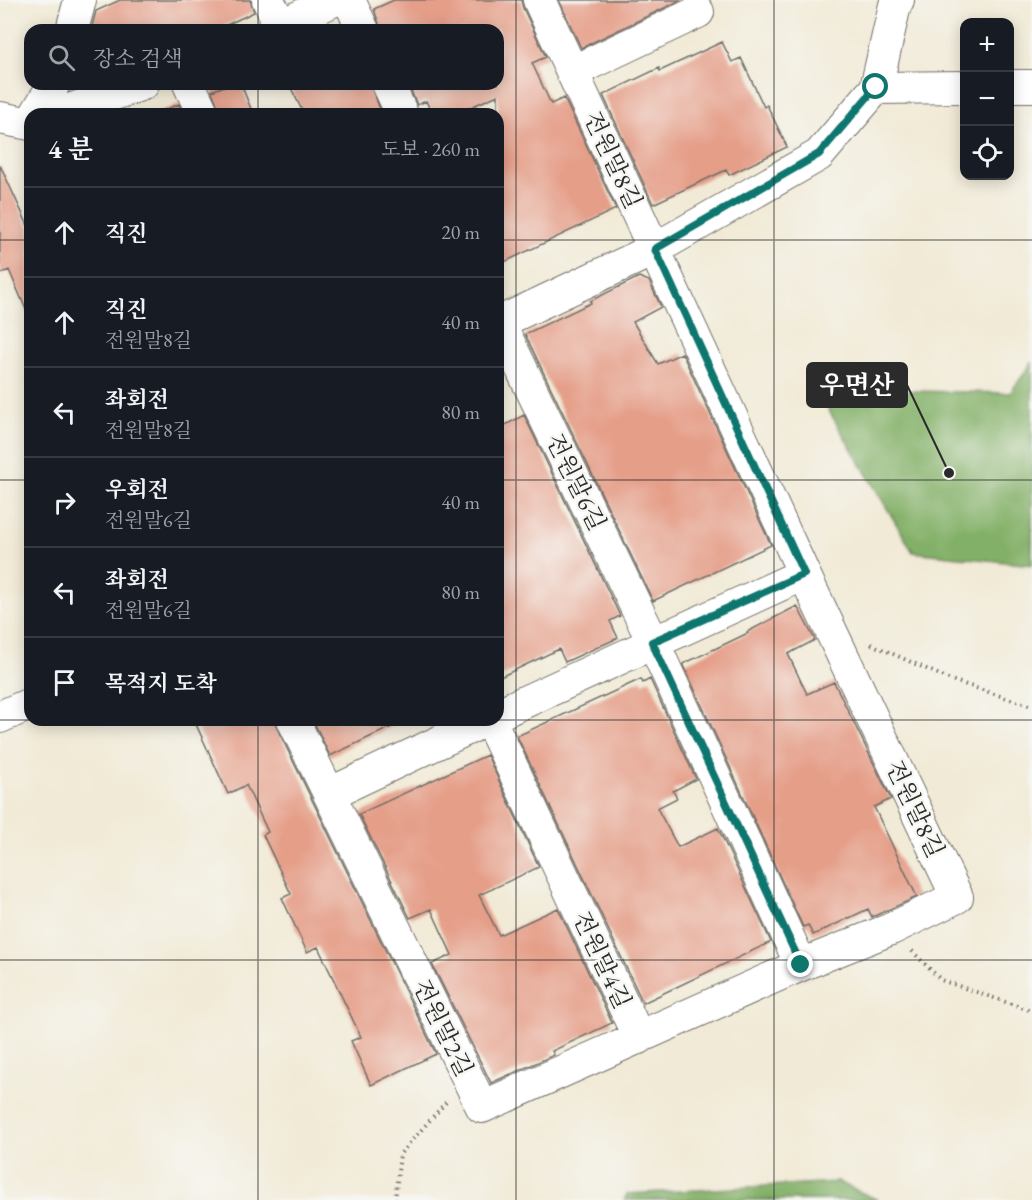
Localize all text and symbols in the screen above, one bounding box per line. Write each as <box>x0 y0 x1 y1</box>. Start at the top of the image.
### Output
map controls <box>960 18 1014 180</box>
button: + <box>960 18 1014 72</box>
search box <box>24 24 504 90</box>
icon: search <box>45 41 78 74</box>
text: 장소 검색 <box>93 44 182 73</box>
button: − <box>960 72 1014 126</box>
route start <box>862 73 888 99</box>
street label: 전원말8길 <box>577 106 650 214</box>
button: locate <box>960 126 1014 180</box>
text: 4 분 <box>48 132 93 166</box>
text: 도보 · 260 m <box>381 136 480 162</box>
icon: ahead <box>48 216 81 249</box>
text: 직진 <box>105 219 148 248</box>
text: 20 m <box>441 219 480 245</box>
text: 직진 <box>105 295 148 324</box>
icon: ahead <box>48 306 81 339</box>
text: 40 m <box>441 309 480 335</box>
text: 전원말8길 <box>105 327 192 353</box>
callout: 우면산 <box>807 363 907 407</box>
text: 우면산 <box>819 368 895 402</box>
text: 좌회전 <box>105 385 169 414</box>
icon: left <box>48 396 81 429</box>
text: 80 m <box>441 399 480 425</box>
text: 전원말8길 <box>105 417 192 443</box>
street label: 전원말6길 <box>540 428 613 535</box>
text: 우회전 <box>105 475 169 504</box>
icon: right <box>48 486 81 519</box>
text: 40 m <box>441 489 480 515</box>
text: 전원말6길 <box>105 507 192 533</box>
text: 좌회전 <box>105 565 169 594</box>
icon: left <box>48 576 81 609</box>
text: 80 m <box>441 579 480 605</box>
text: 전원말6길 <box>105 597 192 623</box>
icon: arrive <box>48 666 81 699</box>
text: 목적지 도착 <box>105 669 216 698</box>
street label: 전원말8길 <box>879 755 952 863</box>
street label: 전원말4길 <box>566 906 639 1014</box>
route end <box>787 951 813 977</box>
street label: 전원말2길 <box>407 974 480 1081</box>

